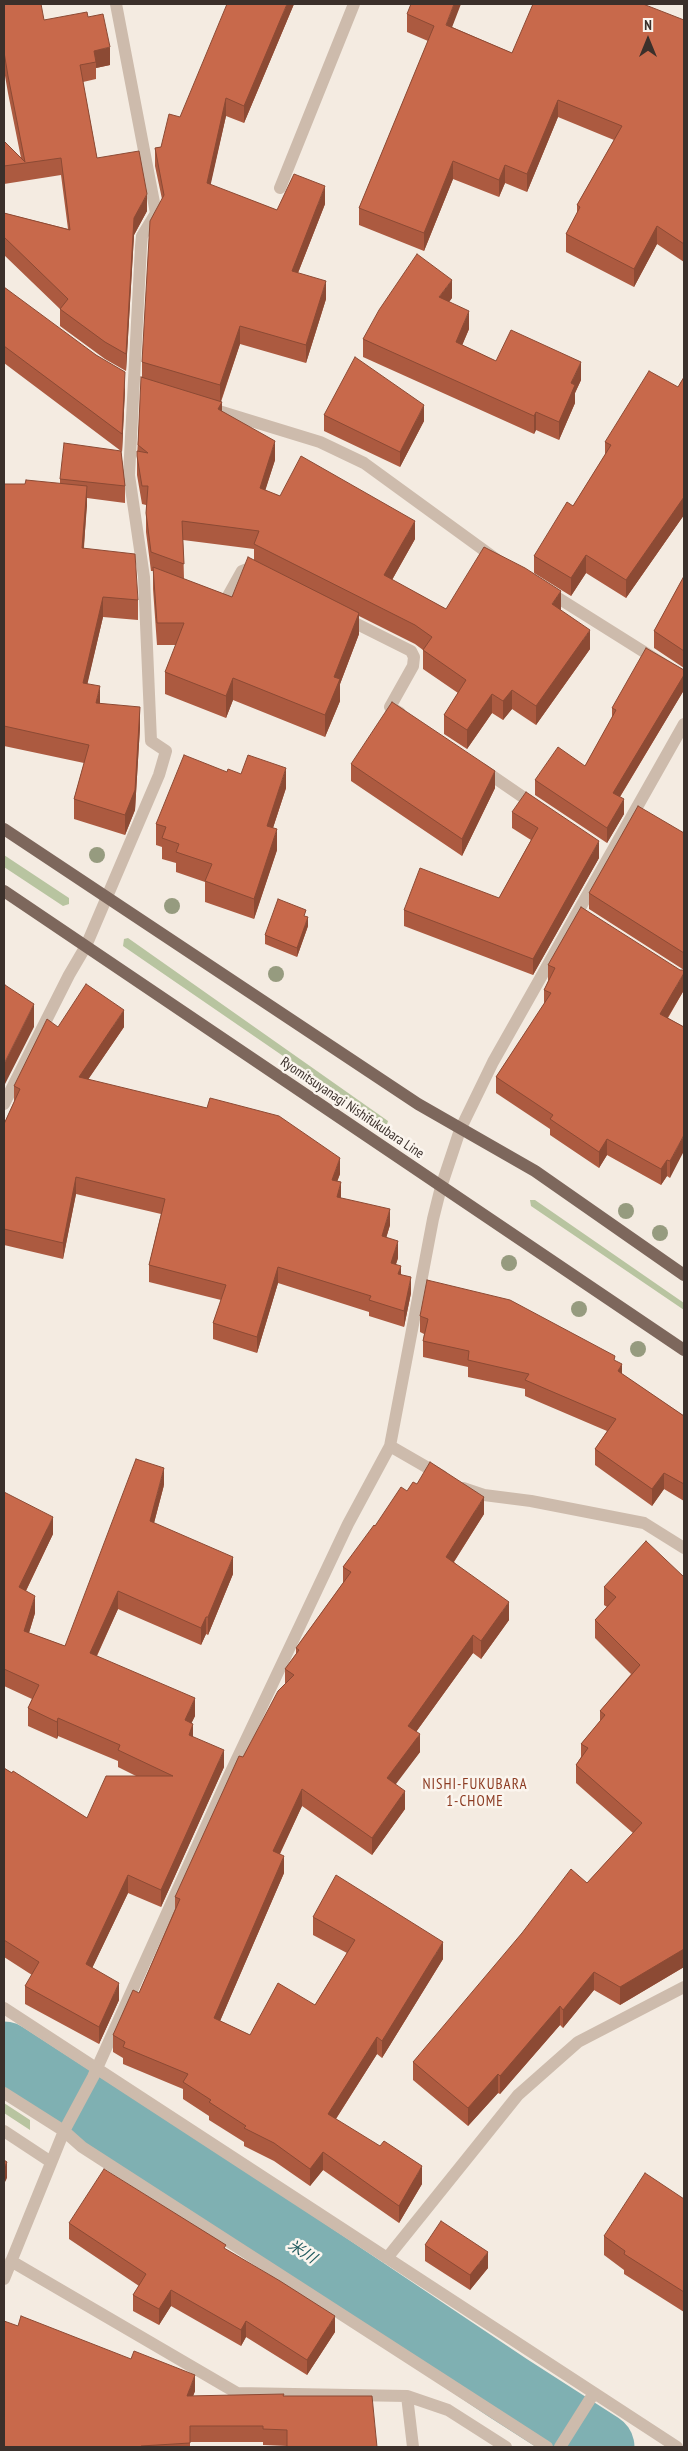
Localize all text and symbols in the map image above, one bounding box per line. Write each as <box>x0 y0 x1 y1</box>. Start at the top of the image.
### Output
north arrow <box>623 15 673 65</box>
text: N <box>644 16 652 34</box>
street label: Ryomitsuyanagi Nishifukubara Line <box>277 1054 427 1162</box>
district label: NISHI-FUKUBARA 1-CHOME <box>421 1776 529 1811</box>
water label: 米川 <box>285 2236 319 2268</box>

